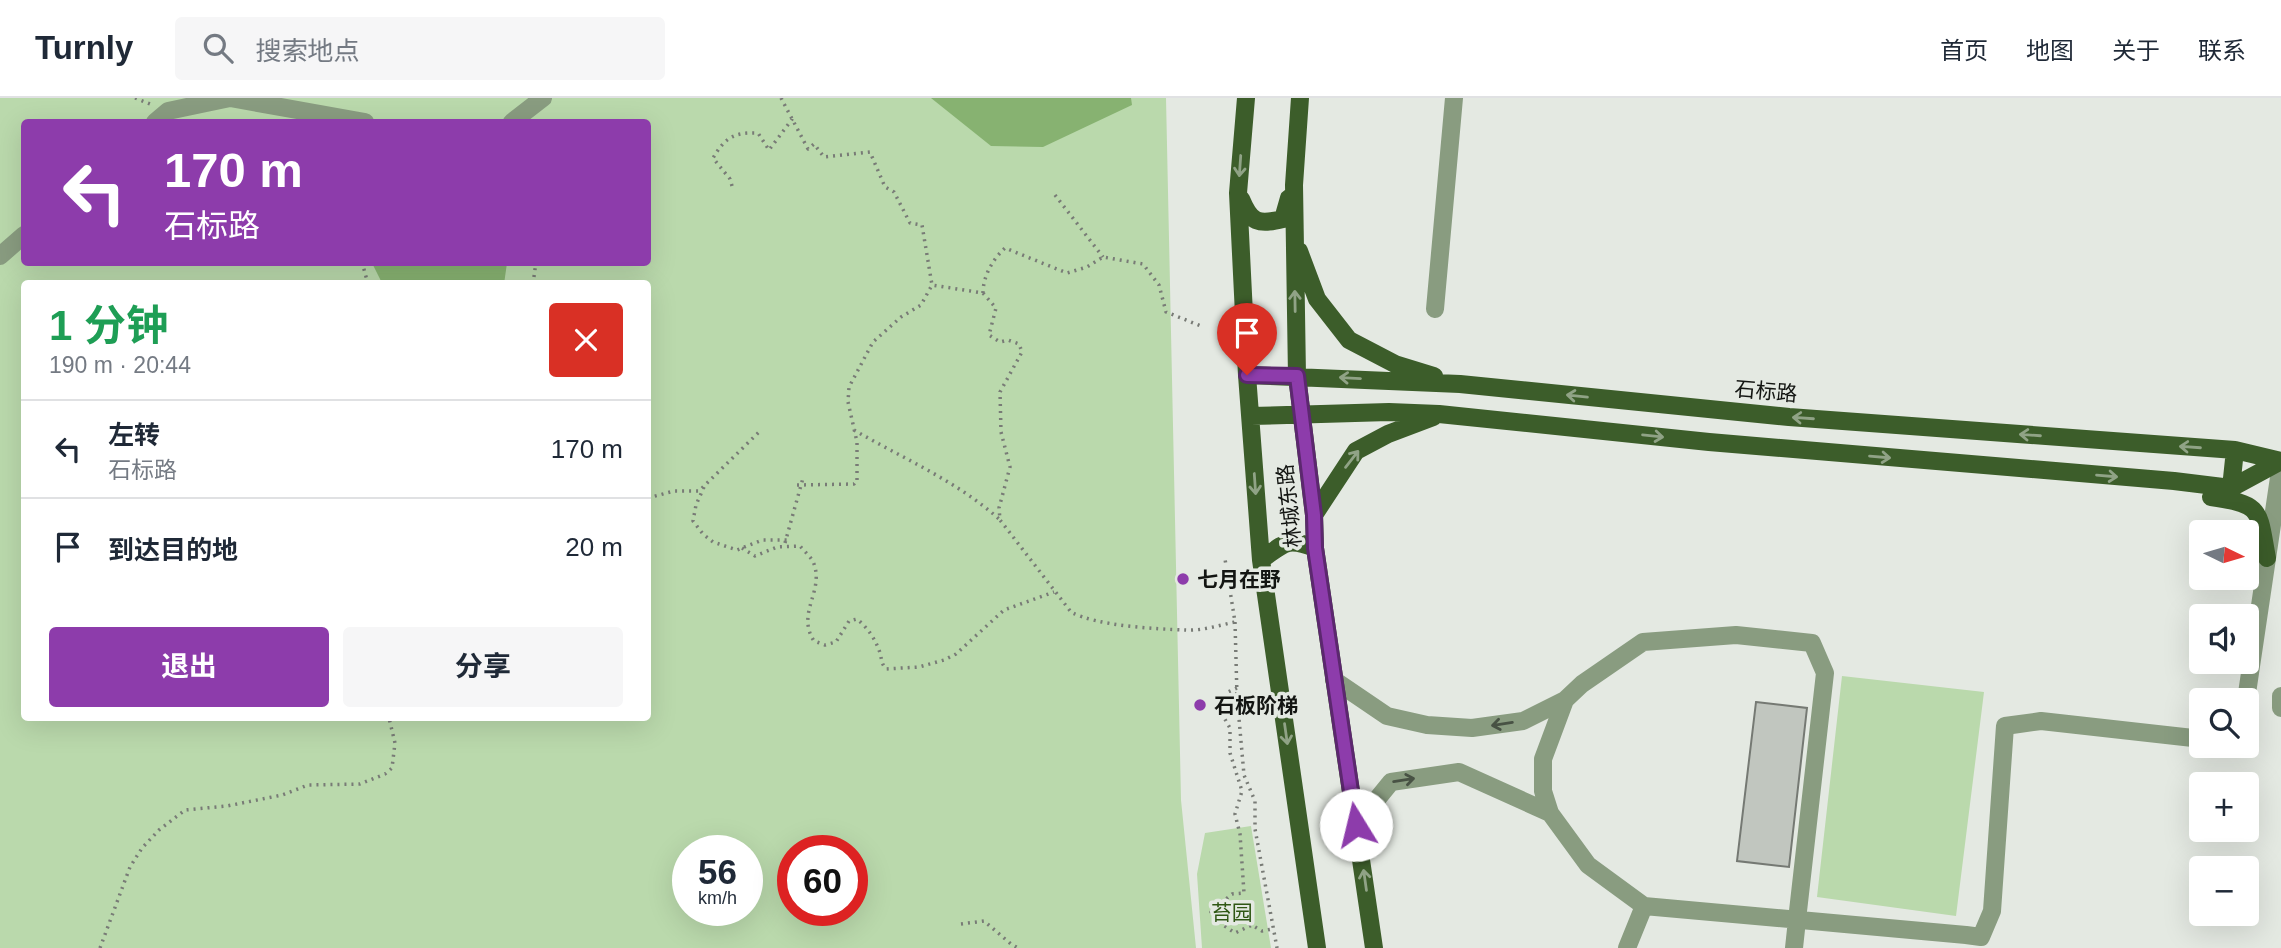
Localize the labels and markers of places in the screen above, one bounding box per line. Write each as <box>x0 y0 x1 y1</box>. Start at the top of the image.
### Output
pin <box>1217 303 1277 375</box>
place label: 七月在野 <box>1197 568 1281 591</box>
marker: 七月在野 <box>1175 571 1191 587</box>
place label: 石板阶梯 <box>1214 694 1298 717</box>
marker: 石板阶梯 <box>1192 697 1208 713</box>

